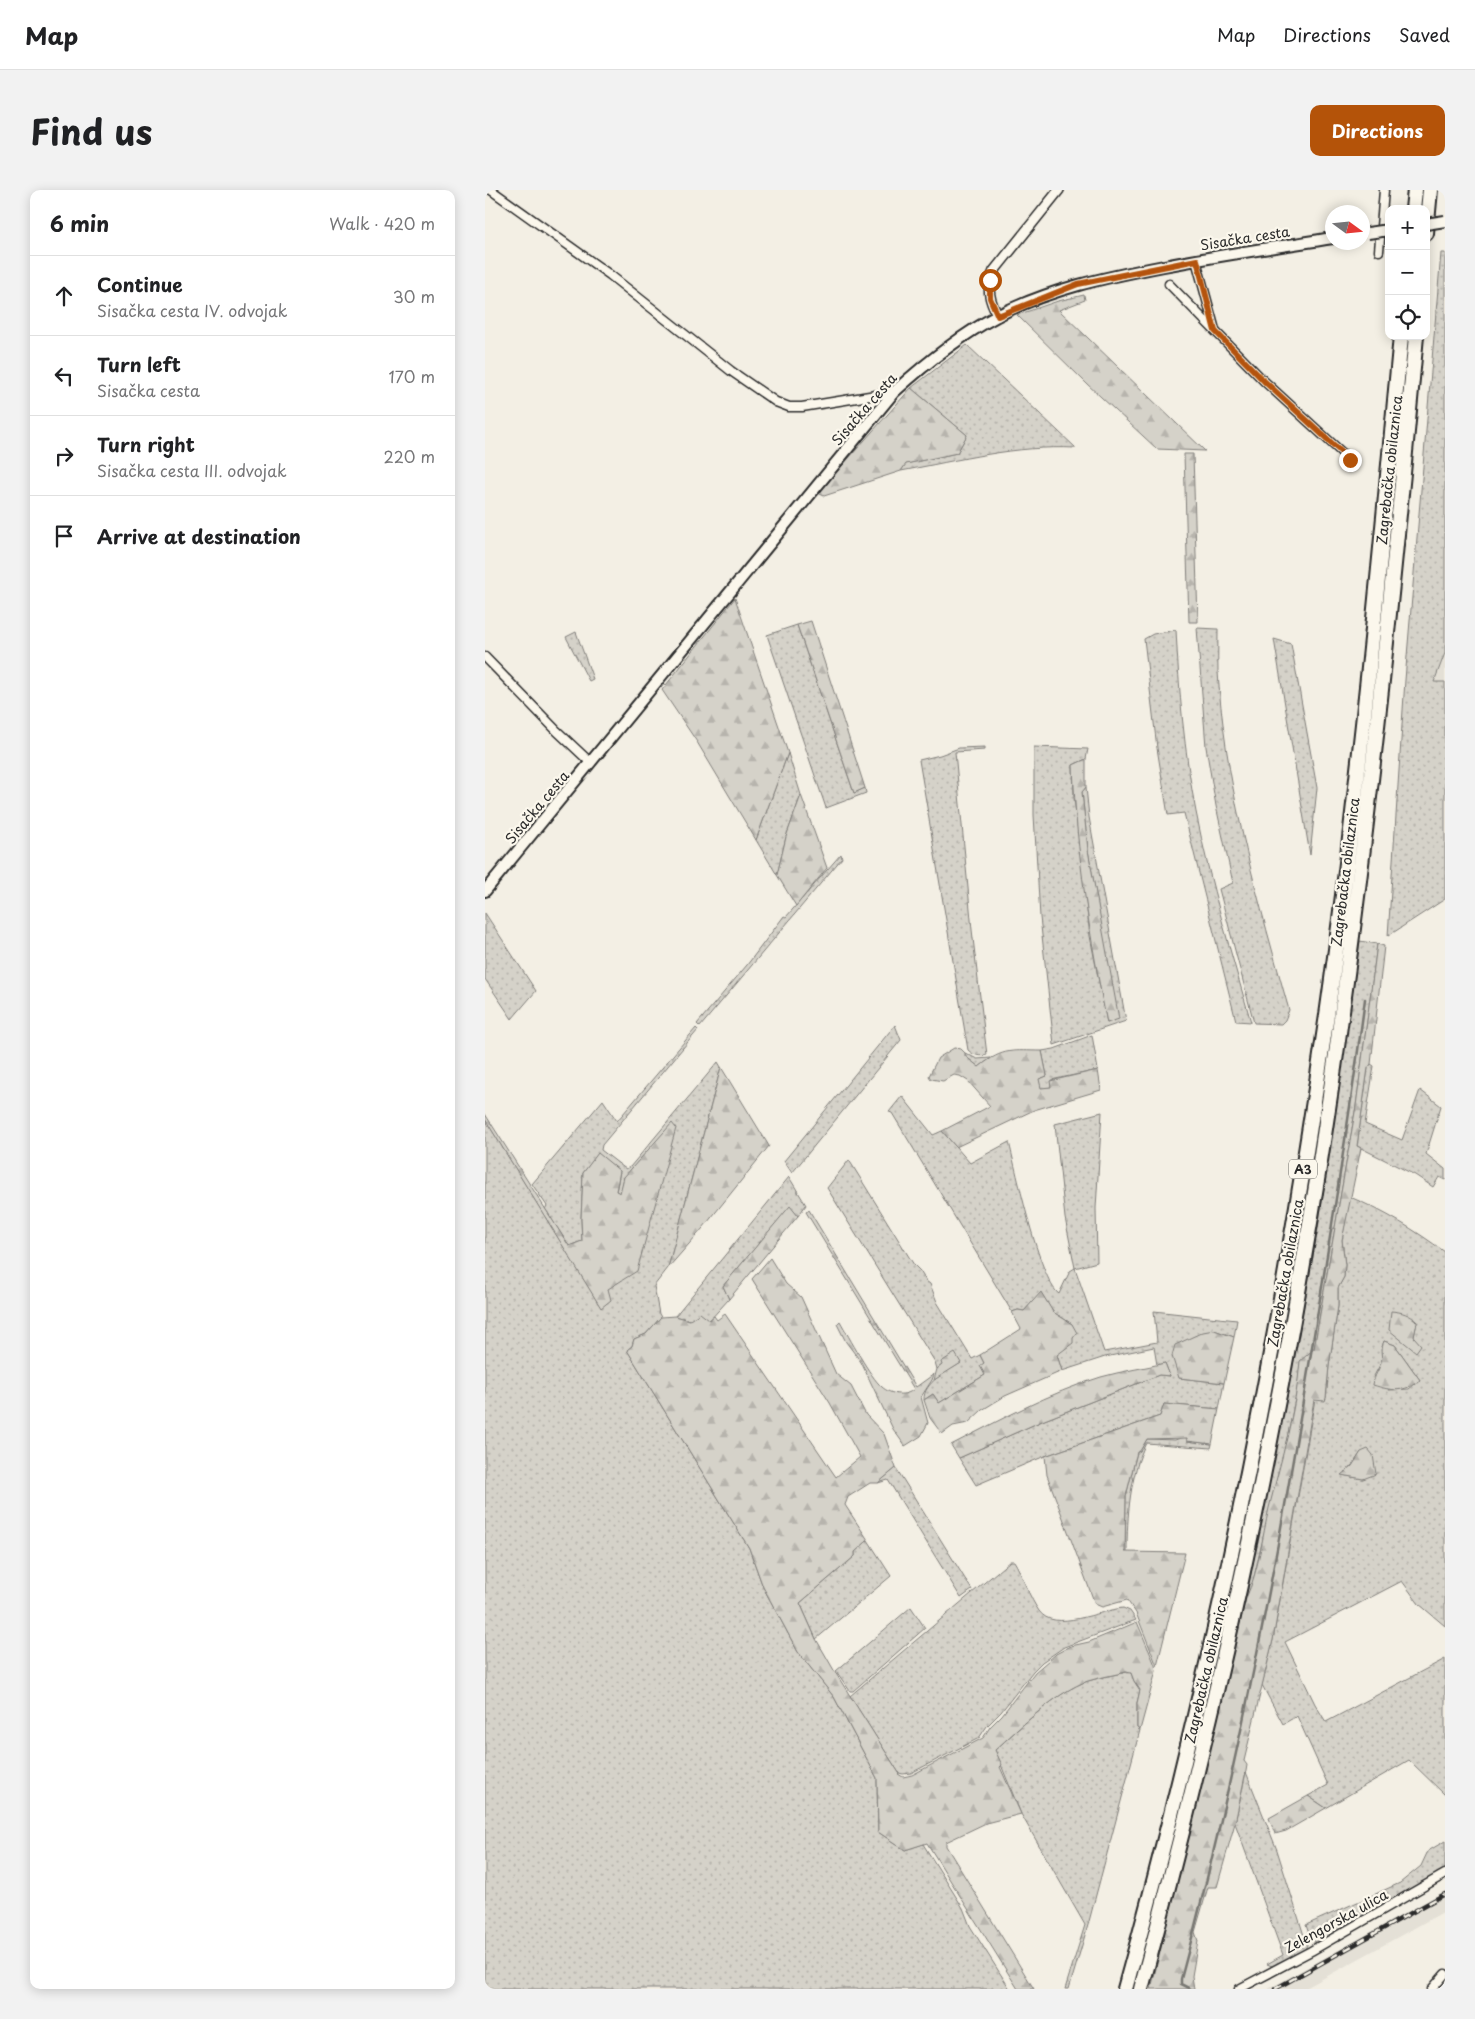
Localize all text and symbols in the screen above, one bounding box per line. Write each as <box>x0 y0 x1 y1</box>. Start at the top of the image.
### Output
text: Map <box>25 17 78 53</box>
text: Map <box>1217 21 1255 48</box>
text: Directions <box>1283 21 1371 48</box>
text: Saved <box>1399 21 1450 48</box>
text: Find us <box>30 104 152 157</box>
button: Directions <box>1310 105 1445 156</box>
north arrow <box>1325 205 1370 250</box>
map controls <box>1385 205 1430 340</box>
button: + <box>1385 205 1430 250</box>
text: 6 min <box>50 207 109 239</box>
text: Walk · 420 m <box>329 211 435 235</box>
street label: Sisačka cesta <box>1199 221 1291 255</box>
button: − <box>1385 250 1430 295</box>
route start <box>979 269 1002 292</box>
text: Continue <box>97 270 183 298</box>
icon: ahead <box>50 282 78 310</box>
text: 30 m <box>393 284 435 308</box>
button: locate <box>1385 295 1430 340</box>
text: Sisačka cesta IV. odvojak <box>97 298 288 322</box>
text: Turn left <box>97 350 181 378</box>
icon: left <box>50 362 78 390</box>
text: 170 m <box>389 364 435 388</box>
street label: Sisačka cesta <box>827 368 902 450</box>
text: Sisačka cesta <box>97 378 200 402</box>
street label: Zagrebačka obilaznica <box>1371 394 1407 546</box>
text: Turn right <box>97 430 195 458</box>
icon: right <box>50 442 78 470</box>
text: 220 m <box>384 444 435 468</box>
route end <box>1339 449 1362 472</box>
text: Sisačka cesta III. odvojak <box>97 458 287 482</box>
icon: arrive <box>50 522 78 550</box>
text: Arrive at destination <box>97 522 301 550</box>
street label: Sisačka cesta <box>500 766 574 848</box>
street label: Zagrebačka obilaznica <box>1325 796 1365 948</box>
road number: A3 <box>1289 1160 1317 1179</box>
street label: Zagrebačka obilaznica <box>1262 1197 1308 1349</box>
street label: Zagrebačka obilaznica <box>1179 1594 1233 1745</box>
street label: Zelengorska ulica <box>1280 1884 1392 1958</box>

